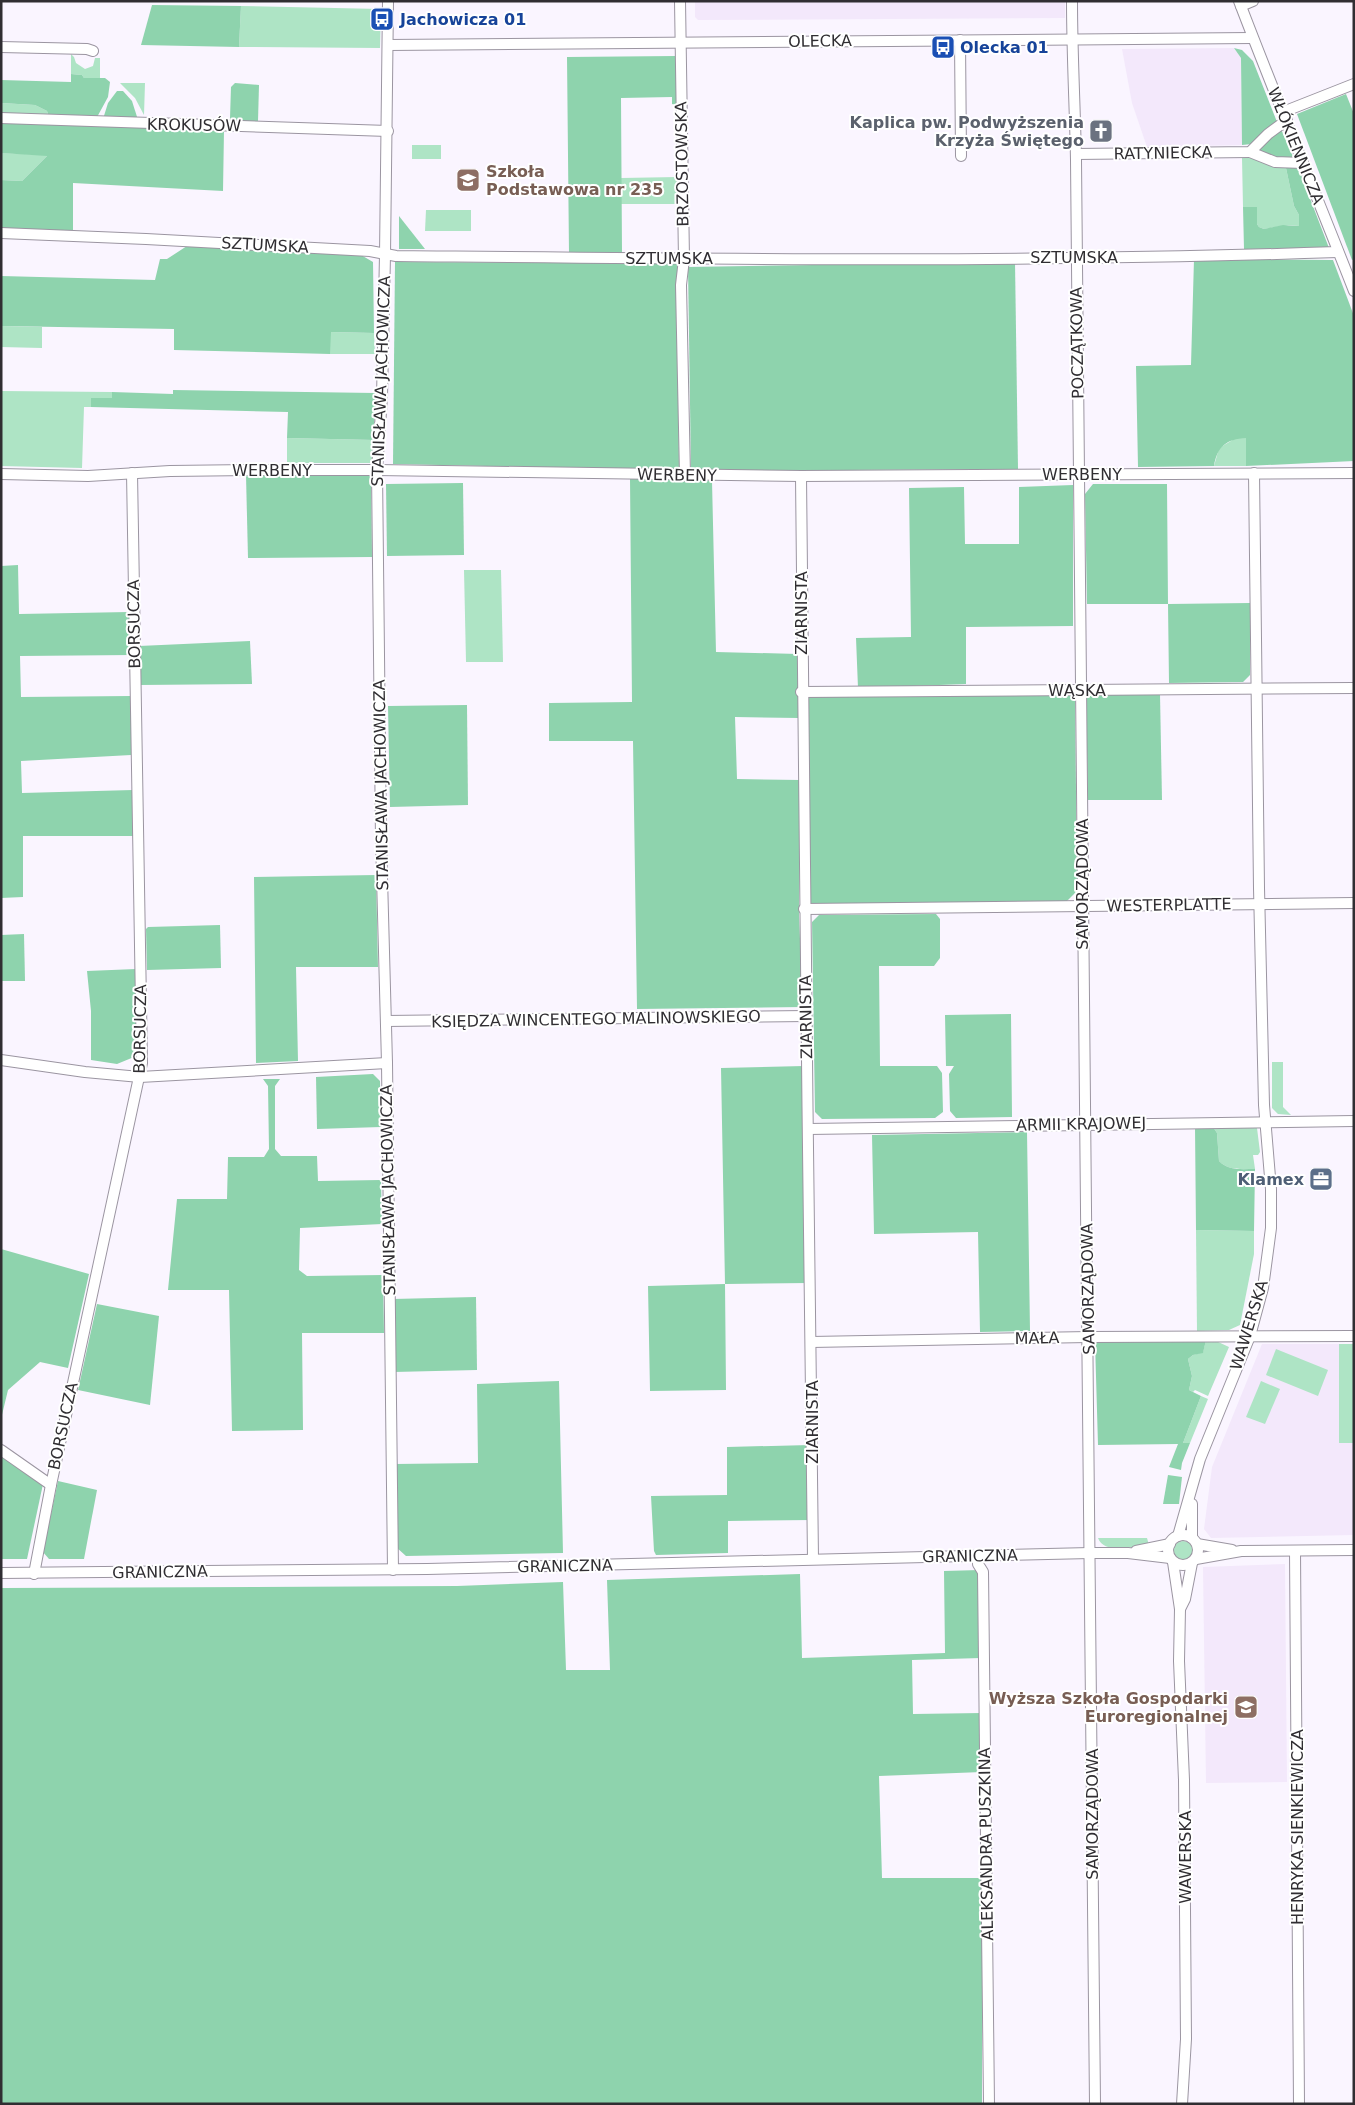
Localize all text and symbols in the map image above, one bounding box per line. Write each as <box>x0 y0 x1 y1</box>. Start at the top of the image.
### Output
bus stop icon: Jachowicza 01 <box>369 6 395 32</box>
place label: Jachowicza 01 <box>399 10 526 29</box>
street label: OLECKA <box>788 31 852 51</box>
bus stop icon: Olecka 01 <box>930 34 956 60</box>
place label: Olecka 01 <box>960 38 1049 57</box>
street label: WŁÓKIENNICZA <box>1264 85 1328 207</box>
street label: BRZOSTOWSKA <box>671 101 693 227</box>
place label: Kaplica pw. Podwyższenia Krzyża Świętego <box>850 113 1084 150</box>
street label: KROKUSÓW <box>147 115 242 135</box>
church icon: Kaplica pw. Podwyższenia Krzyża Świętego <box>1088 118 1114 144</box>
street label: RATYNIECKA <box>1113 143 1213 163</box>
place label: Szkoła Podstawowa nr 235 <box>486 162 663 199</box>
school or university icon: Szkoła Podstawowa nr 235 <box>455 167 481 193</box>
street label: SZTUMSKA <box>221 233 309 257</box>
street label: SZTUMSKA <box>1030 248 1118 267</box>
street label: SZTUMSKA <box>625 249 713 268</box>
street label: STANISŁAWA JACHOWICZA <box>368 275 394 487</box>
street label: POCZĄTKOWA <box>1067 287 1087 399</box>
street label: WERBENY <box>232 461 312 480</box>
street label: WERBENY <box>637 465 717 485</box>
street label: WERBENY <box>1042 465 1122 484</box>
street label: ZIARNISTA <box>792 571 811 655</box>
street label: BORSUCZA <box>124 579 144 669</box>
street label: STANISŁAWA JACHOWICZA <box>370 679 392 891</box>
street label: WĄSKA <box>1048 681 1106 700</box>
street label: SAMORZĄDOWA <box>1073 818 1092 950</box>
street label: WESTERPLATTE <box>1106 894 1232 916</box>
street label: ZIARNISTA <box>796 975 816 1059</box>
street label: BORSUCZA <box>130 984 150 1074</box>
street label: KSIĘDZA WINCENTEGO MALINOWSKIEGO <box>431 1007 761 1031</box>
street label: STANISŁAWA JACHOWICZA <box>377 1084 399 1296</box>
street label: ARMII KRAJOWEJ <box>1016 1113 1146 1135</box>
office icon: Klamex <box>1308 1166 1334 1192</box>
place label: Klamex <box>1237 1170 1305 1189</box>
street label: SAMORZĄDOWA <box>1077 1223 1099 1355</box>
street label: WAWERSKA <box>1226 1278 1272 1372</box>
street label: MAŁA <box>1014 1328 1060 1348</box>
street label: BORSUCZA <box>44 1380 82 1472</box>
street label: ZIARNISTA <box>803 1380 822 1464</box>
street label: GRANICZNA <box>922 1546 1018 1566</box>
street label: GRANICZNA <box>517 1556 613 1576</box>
street label: GRANICZNA <box>112 1562 208 1582</box>
place label: Wyższa Szkoła Gospodarki Euroregionalnej <box>989 1689 1228 1726</box>
school or university icon: Wyższa Szkoła Gospodarki Euroregionalnej <box>1233 1694 1259 1720</box>
street label: HENRYKA SIENKIEWICZA <box>1288 1729 1307 1925</box>
street label: ALEKSANDRA PUSZKINA <box>975 1747 997 1941</box>
street label: SAMORZĄDOWA <box>1083 1748 1102 1880</box>
street label: WAWERSKA <box>1176 1810 1195 1904</box>

